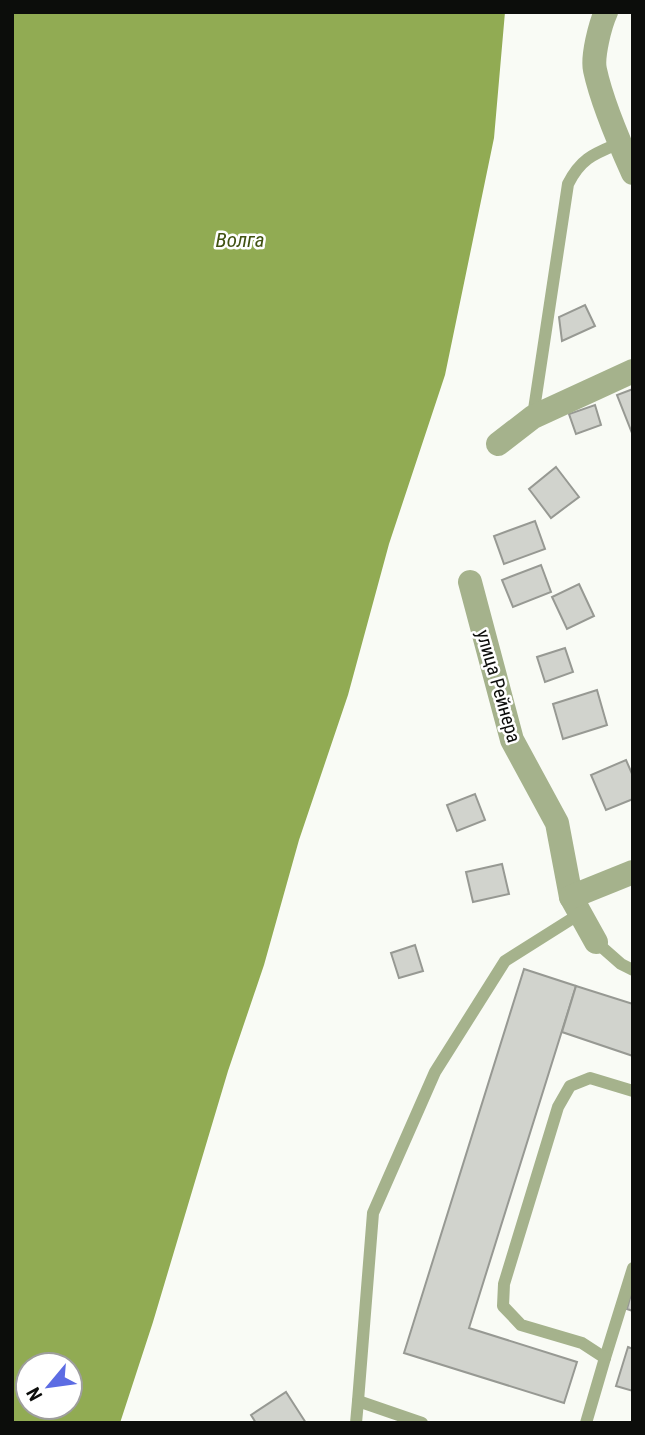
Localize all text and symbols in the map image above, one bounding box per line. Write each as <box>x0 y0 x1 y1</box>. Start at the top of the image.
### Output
water label: Волга <box>216 228 264 252</box>
street label: улица Рейнера <box>471 627 526 745</box>
north arrow <box>14 1351 84 1421</box>
text: N <box>22 1383 47 1405</box>

